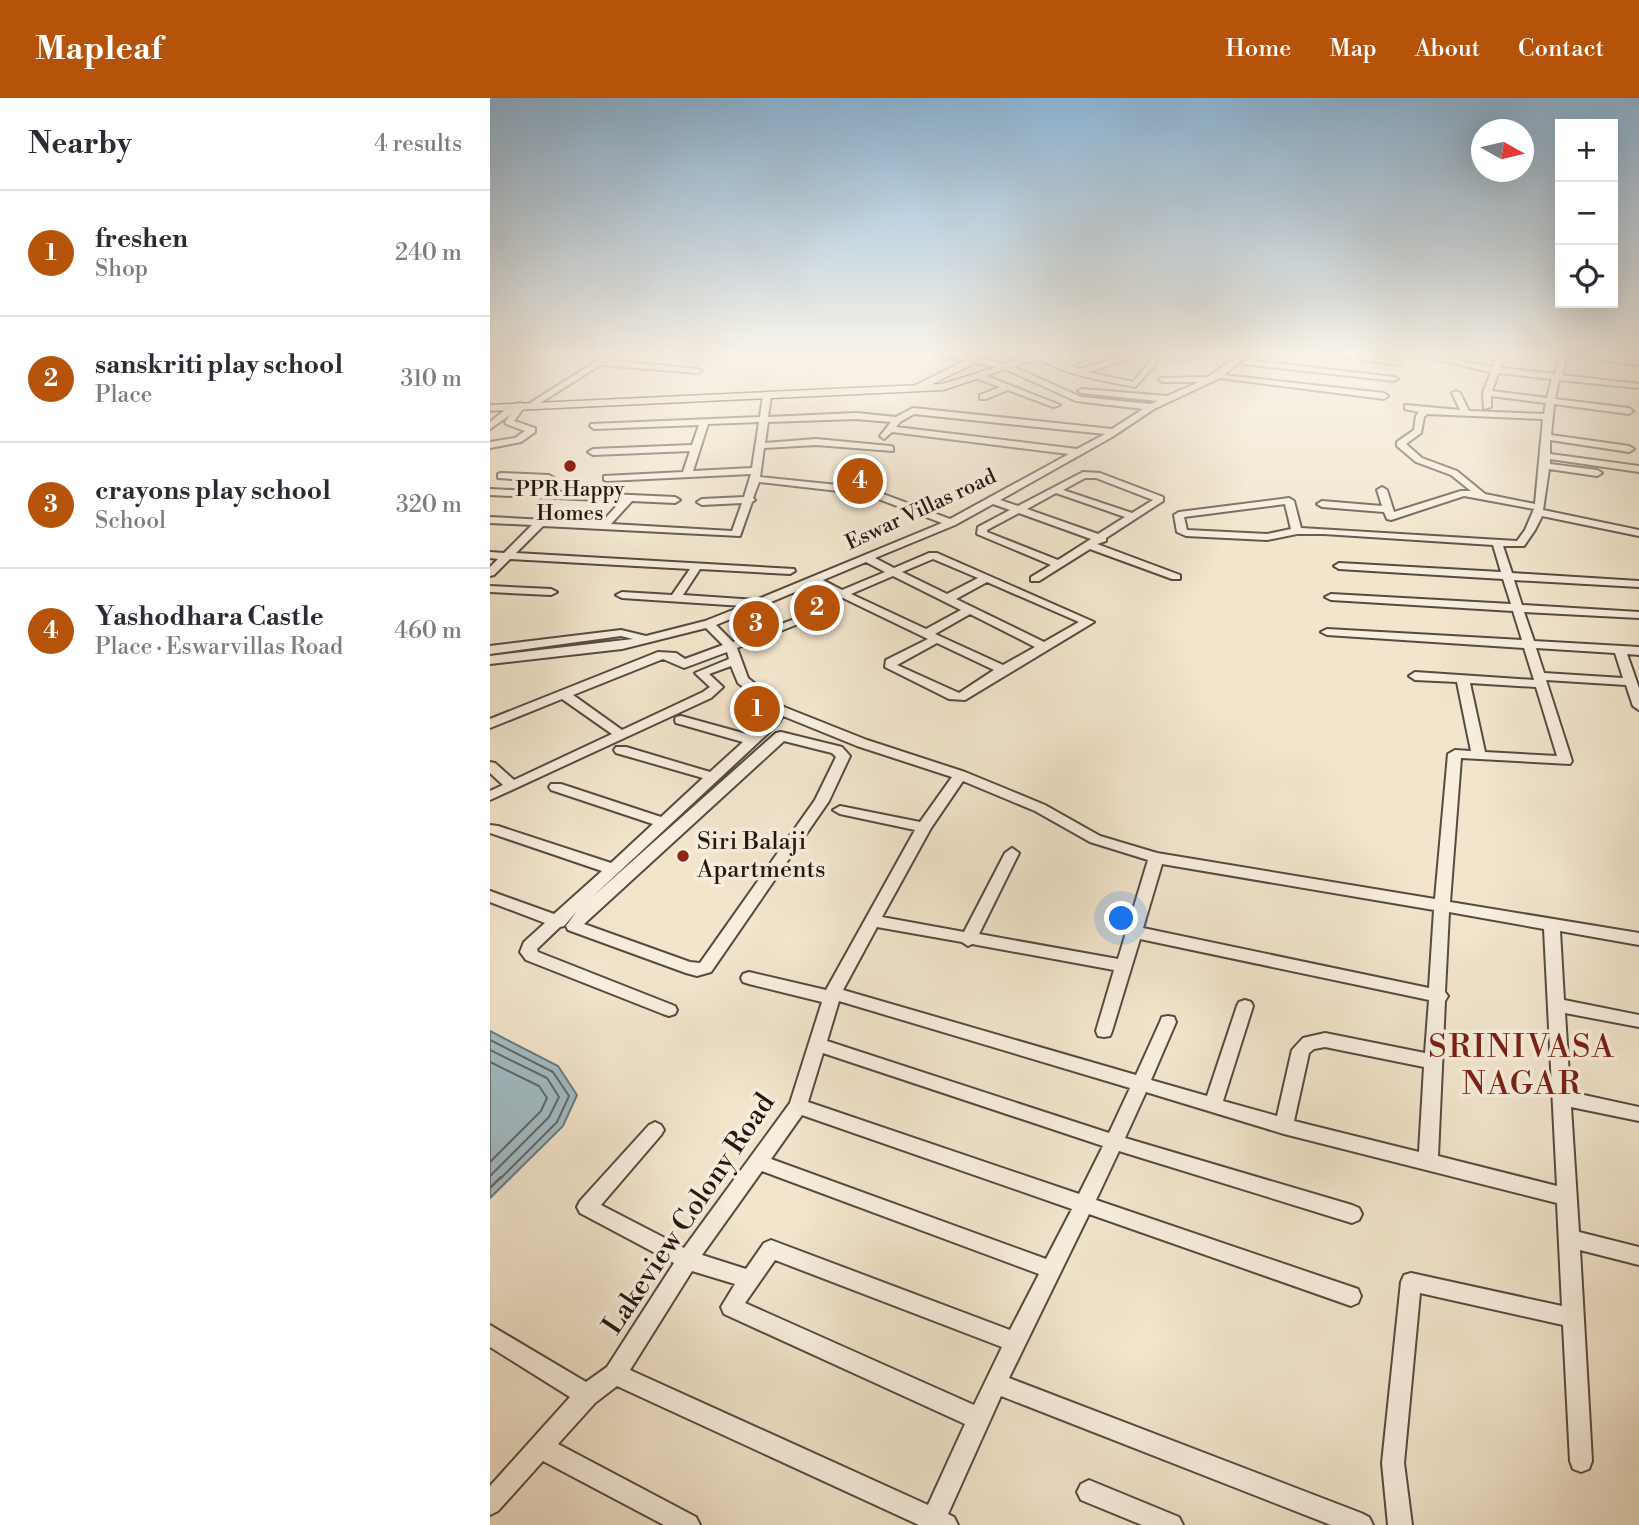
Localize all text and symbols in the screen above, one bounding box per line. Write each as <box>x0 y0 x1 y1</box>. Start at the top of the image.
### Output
text: Mapleaf <box>35 29 162 70</box>
text: Home <box>1226 34 1291 64</box>
text: Map <box>1329 34 1377 64</box>
text: About <box>1415 34 1480 64</box>
text: Contact <box>1518 34 1604 64</box>
north arrow <box>1471 119 1534 182</box>
map controls <box>1555 119 1618 308</box>
button: + <box>1555 119 1618 182</box>
text: Nearby <box>28 125 132 163</box>
text: 4 results <box>374 130 462 158</box>
button: − <box>1555 182 1618 245</box>
text: freshen <box>95 223 188 255</box>
text: 1 <box>45 239 57 267</box>
text: 240 m <box>395 239 462 267</box>
button: locate <box>1555 245 1618 308</box>
text: Shop <box>95 255 148 283</box>
text: sanskriti play school <box>95 349 343 381</box>
text: 2 <box>44 365 58 393</box>
text: 310 m <box>401 365 462 393</box>
text: Place <box>95 381 152 409</box>
pin: 4 <box>837 455 883 507</box>
marker: PPR Happy Homes <box>562 458 578 474</box>
street label: Eswar Villas road <box>842 464 1001 556</box>
text: crayons play school <box>95 475 331 507</box>
place label: PPR Happy Homes <box>515 477 625 527</box>
text: 3 <box>44 491 58 519</box>
text: 320 m <box>396 491 462 519</box>
text: School <box>95 507 166 535</box>
pin: 2 <box>794 582 840 634</box>
pin: 3 <box>733 598 779 650</box>
text: Yashodhara Castle <box>95 601 324 633</box>
text: 4 <box>43 617 59 645</box>
text: 460 m <box>394 617 462 645</box>
text: Place · Eswarvillas Road <box>95 633 343 661</box>
pin: 1 <box>734 683 780 735</box>
place label: Siri Balaji Apartments <box>696 827 825 885</box>
marker: Siri Balaji Apartments <box>675 848 691 864</box>
your location <box>1104 901 1138 935</box>
district label: SRINIVASA NAGAR <box>1428 1027 1616 1104</box>
street label: Lakeview Colony Road <box>595 1087 783 1341</box>

